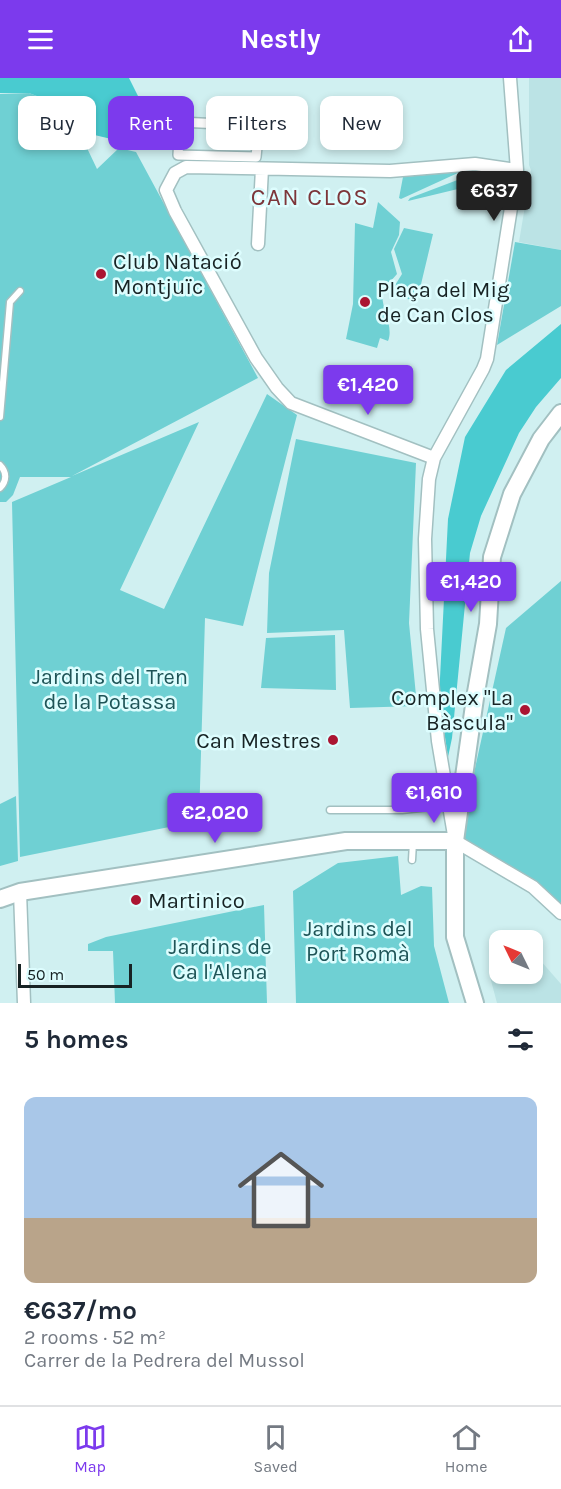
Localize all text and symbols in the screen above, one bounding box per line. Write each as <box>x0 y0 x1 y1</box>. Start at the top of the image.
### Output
icon: menu <box>24 23 57 56</box>
text: Nestly <box>240 23 321 55</box>
icon: share <box>504 23 537 56</box>
chip: Buy <box>18 96 96 150</box>
chip: Rent <box>108 96 194 150</box>
chip: Filters <box>206 96 308 150</box>
chip: New <box>320 96 403 150</box>
pin: €637 <box>458 171 530 222</box>
text: €637 <box>470 179 518 202</box>
district label: CAN CLOS <box>251 183 369 211</box>
place label: Club Natació Montjuïc <box>113 249 242 300</box>
marker: Club Natació Montjuïc <box>94 267 108 281</box>
place label: Plaça del Mig de Can Clos <box>377 277 510 328</box>
marker: Plaça del Mig de Can Clos <box>358 295 372 309</box>
pin: €1,420 <box>319 365 417 416</box>
text: €1,420 <box>337 373 399 396</box>
pin: €1,420 <box>422 562 520 613</box>
text: €1,420 <box>440 570 502 593</box>
park label: Jardins del Tren de la Potassa <box>32 664 188 715</box>
place label: Complex "La Bàscula" <box>391 685 513 736</box>
marker: Complex "La Bàscula" <box>518 703 532 717</box>
place label: Can Mestres <box>196 728 321 754</box>
marker: Can Mestres <box>326 733 340 747</box>
pin: €1,610 <box>385 773 483 824</box>
text: €1,610 <box>406 781 462 804</box>
pin: €2,020 <box>166 793 264 844</box>
text: €2,020 <box>181 801 249 824</box>
place label: Martinico <box>148 888 245 914</box>
marker: Martinico <box>129 893 143 907</box>
park label: Jardins del Port Romà <box>303 916 413 967</box>
north arrow <box>489 930 543 984</box>
map controls <box>489 930 543 984</box>
park label: Jardins de Ca l'Alena <box>169 934 271 985</box>
scale bar <box>18 961 132 988</box>
text: 50 m <box>27 965 64 984</box>
icon: filters <box>504 1023 537 1056</box>
text: 5 homes <box>24 1024 129 1055</box>
icon: home <box>227 1136 335 1244</box>
text: €637/mo <box>24 1295 137 1326</box>
text: 2 rooms · 52 m² <box>24 1326 166 1349</box>
text: Carrer de la Pedrera del Mussol <box>24 1349 305 1372</box>
tab: Map <box>74 1421 107 1476</box>
tab: Saved <box>254 1421 298 1476</box>
tab: Home <box>445 1421 487 1476</box>

